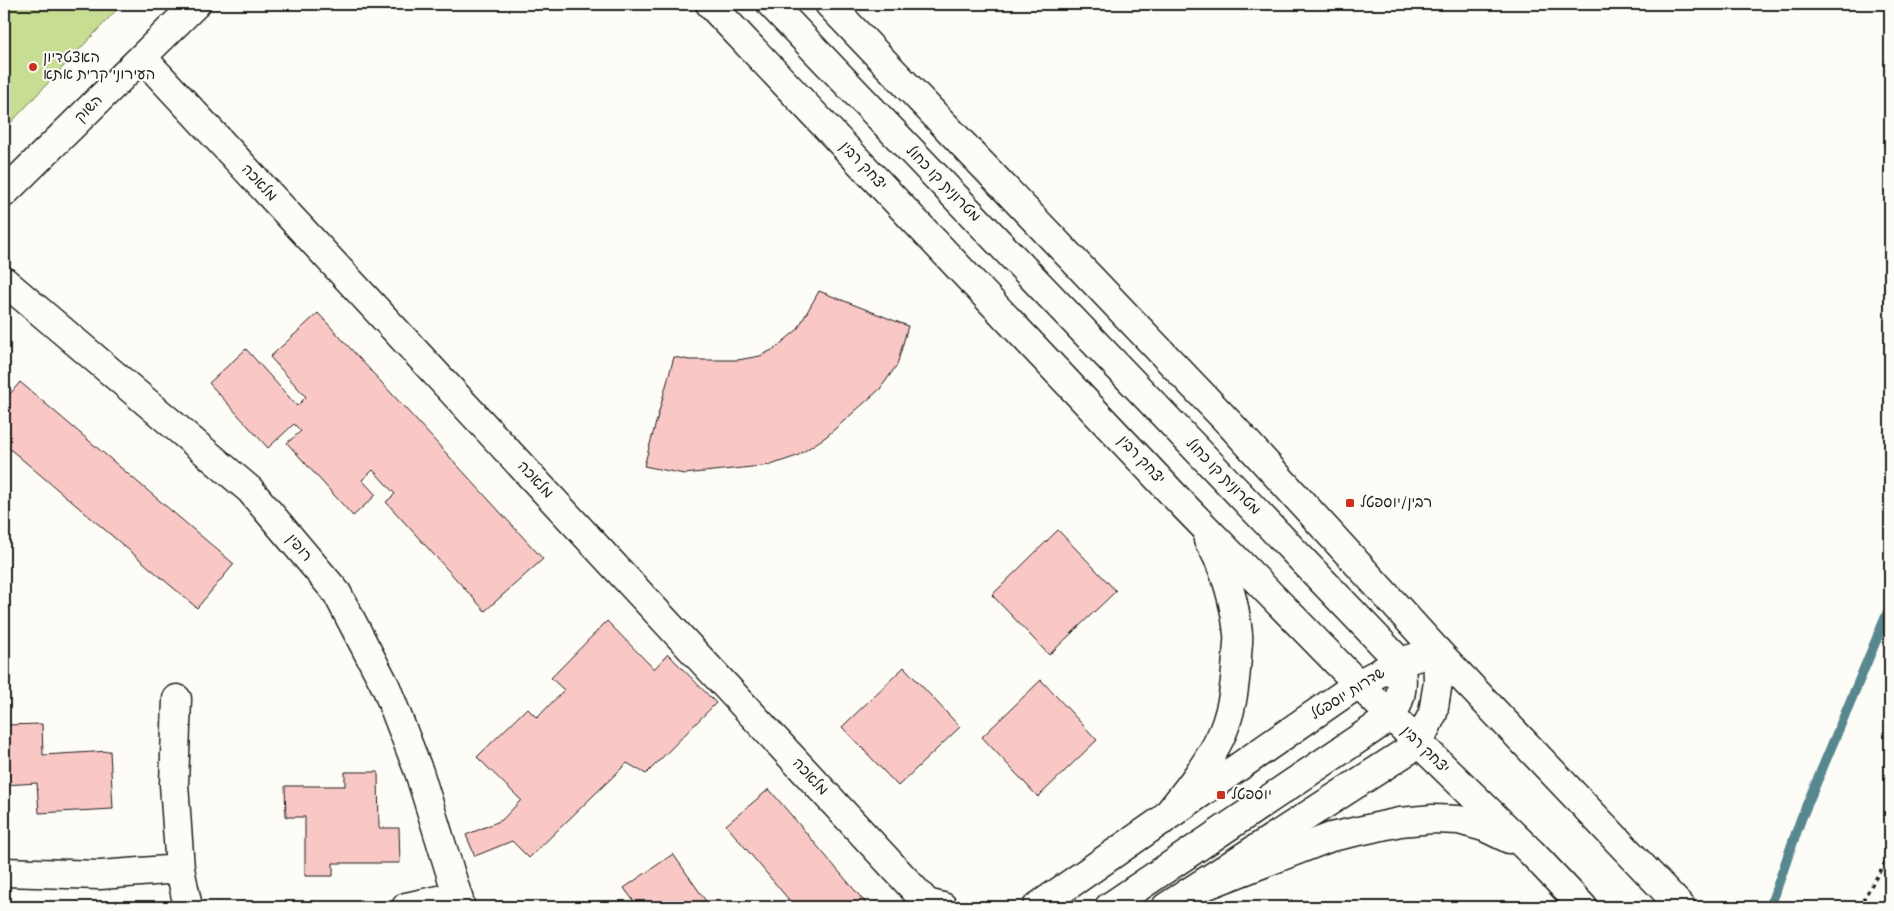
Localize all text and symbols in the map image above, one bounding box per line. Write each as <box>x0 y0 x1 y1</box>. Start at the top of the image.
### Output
place label: האצטדיון העירוני קרית אתא <box>43 48 155 85</box>
marker: האצטדיון העירוני קרית אתא <box>27 61 39 73</box>
street label: השוק <box>71 91 107 127</box>
street label: יצחק רבין <box>835 137 891 195</box>
street label: מטרונית קו כחול <box>901 141 985 227</box>
street label: מלאכה <box>237 160 281 206</box>
street label: יצחק רבין <box>1113 431 1169 489</box>
street label: מטרונית קו כחול <box>1181 434 1265 520</box>
street label: מלאכה <box>513 457 557 503</box>
place label: רבין/יוספטל <box>1360 493 1432 513</box>
marker: רבין/יוספטל <box>1344 497 1356 509</box>
street label: רופין <box>282 530 316 566</box>
street label: שדרות יוספטל <box>1307 663 1389 725</box>
street label: יצחק רבין <box>1397 722 1453 778</box>
street label: מלאכה <box>788 754 832 800</box>
place label: יוספטל <box>1231 785 1272 805</box>
marker: יוספטל <box>1215 789 1227 801</box>

